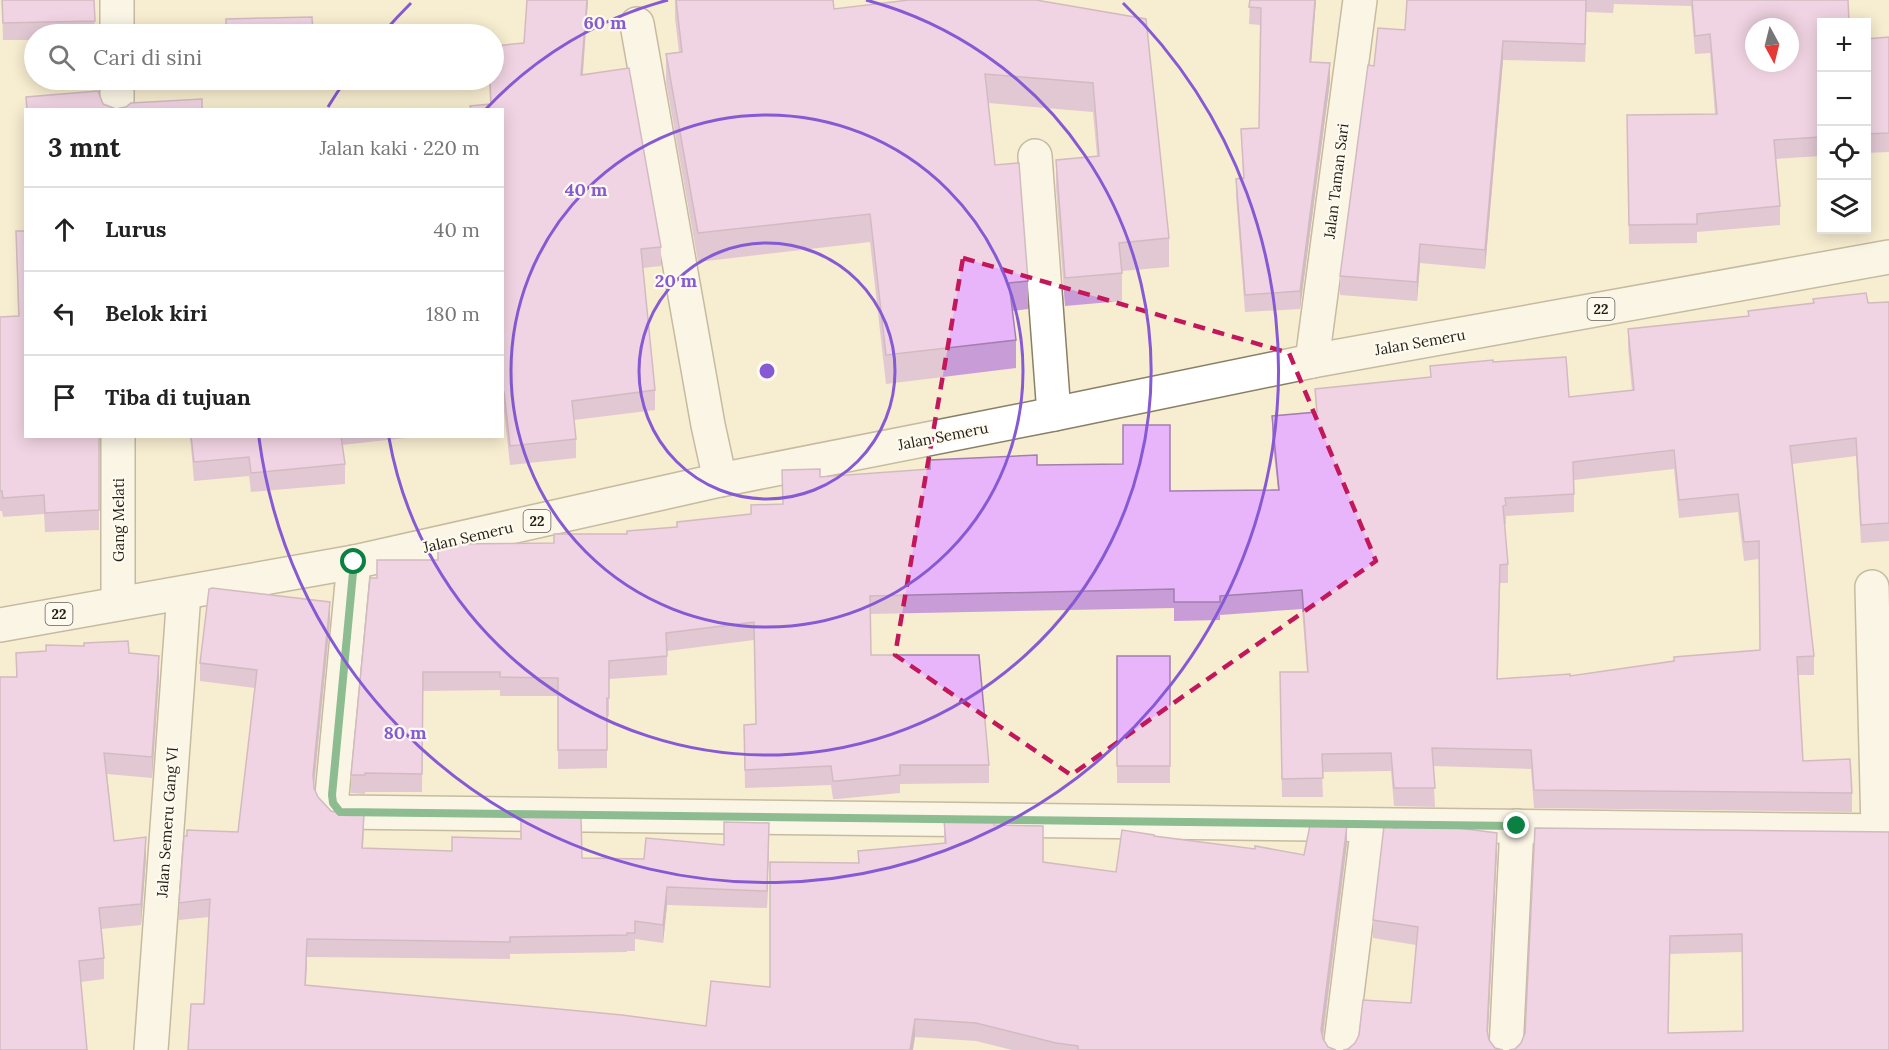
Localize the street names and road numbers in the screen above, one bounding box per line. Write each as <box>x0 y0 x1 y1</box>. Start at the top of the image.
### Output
street label: Jalan Taman Sari <box>1319 122 1353 241</box>
road number: 22 <box>1588 298 1614 320</box>
street label: Jalan Semeru <box>1372 325 1467 359</box>
street label: Jalan Semeru <box>895 418 990 454</box>
street label: Gang Melati <box>109 478 128 562</box>
road number: 22 <box>524 510 550 532</box>
street label: Jalan Semeru <box>420 517 515 557</box>
road number: 22 <box>46 603 72 625</box>
street label: Jalan Semeru Gang VI <box>152 746 182 899</box>

